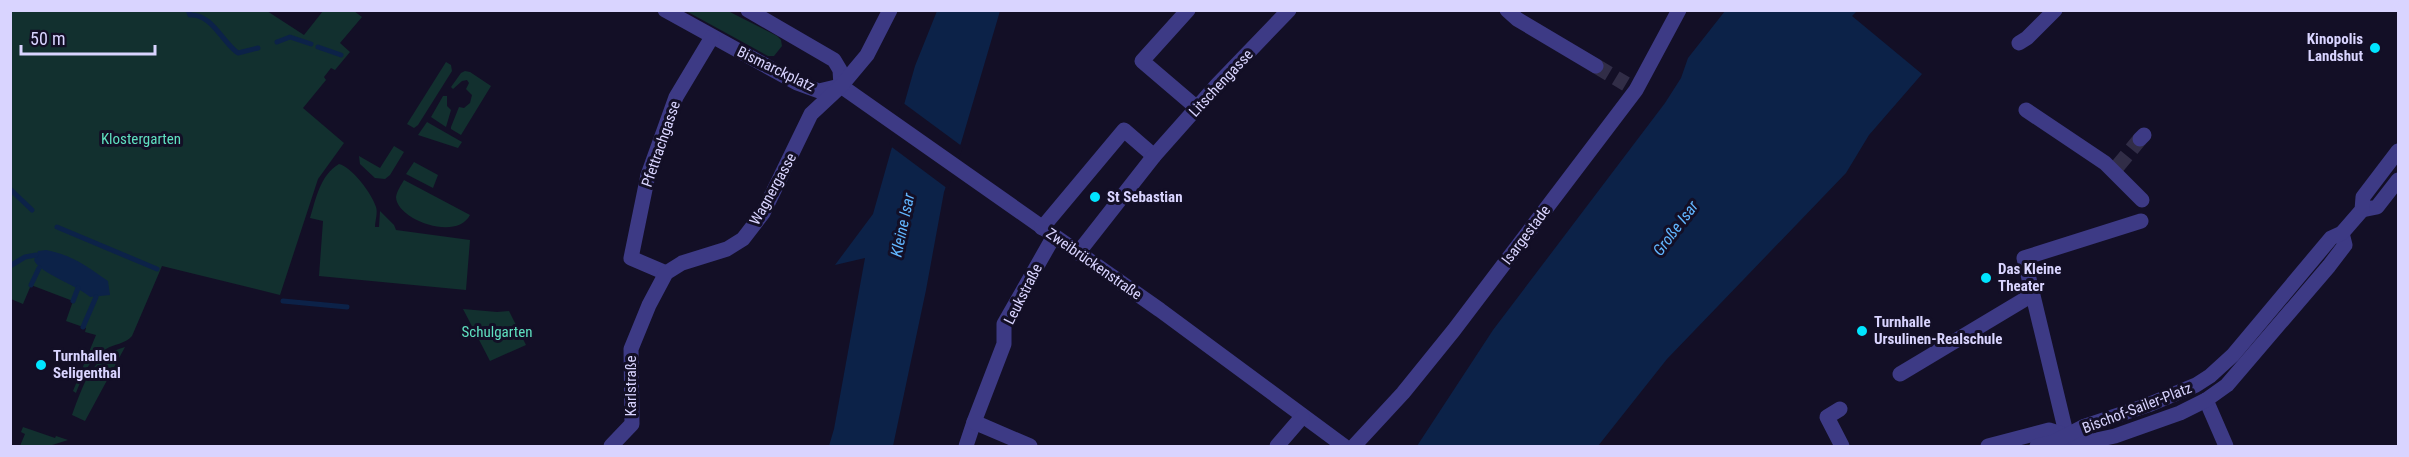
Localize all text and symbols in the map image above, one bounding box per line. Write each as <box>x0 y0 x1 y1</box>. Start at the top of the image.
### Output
scale bar <box>21 18 154 56</box>
text: 50 m <box>30 28 65 49</box>
place label: Kinopolis Landshut <box>2307 30 2363 65</box>
marker: Kinopolis Landshut <box>2368 41 2382 55</box>
street label: Bismarckplatz <box>734 42 818 96</box>
street label: Litschengasse <box>1185 46 1257 120</box>
street label: Pfettrachgasse <box>638 99 684 189</box>
park label: Klostergarten <box>101 130 181 148</box>
street label: Wagnergasse <box>746 150 800 228</box>
place label: St Sebastian <box>1107 188 1183 206</box>
water label: Kleine Isar <box>886 190 919 259</box>
marker: St Sebastian <box>1088 190 1102 204</box>
water label: Große Isar <box>1649 196 1703 259</box>
street label: Isargestade <box>1498 202 1554 268</box>
street label: Zweibrückenstraße <box>1043 224 1145 304</box>
place label: Das Kleine Theater <box>1998 260 2061 295</box>
street label: Leukstraße <box>1000 261 1046 327</box>
marker: Das Kleine Theater <box>1979 271 1993 285</box>
place label: Turnhalle Ursulinen-Realschule <box>1874 313 2002 348</box>
park label: Schulgarten <box>462 323 532 341</box>
marker: Turnhalle Ursulinen-Realschule <box>1855 324 1869 338</box>
place label: Turnhallen Seligenthal <box>53 347 121 382</box>
street label: Karlstraße <box>622 356 640 416</box>
marker: Turnhallen Seligenthal <box>34 358 48 372</box>
street label: Bischof-Sailer-Platz <box>2080 379 2194 437</box>

